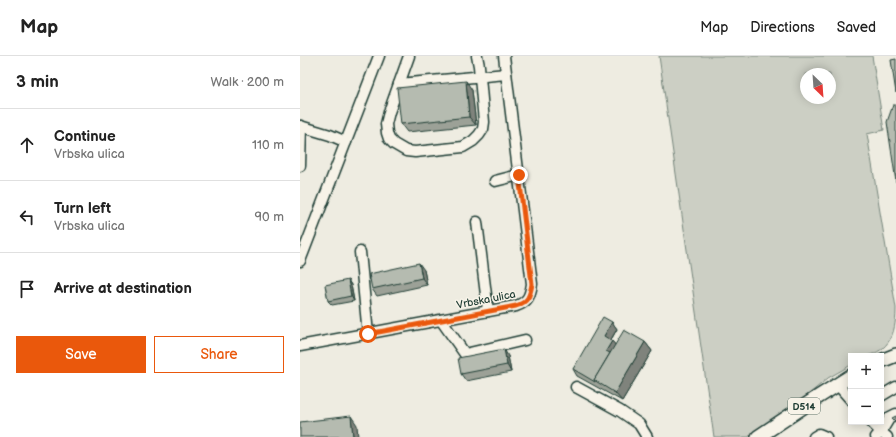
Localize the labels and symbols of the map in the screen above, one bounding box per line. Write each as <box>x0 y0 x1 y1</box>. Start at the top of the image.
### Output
north arrow <box>800 68 836 104</box>
route end <box>510 166 528 184</box>
street label: Vrbska ulica <box>455 287 517 312</box>
route start <box>359 325 377 343</box>
road number: D514 <box>788 398 820 414</box>

